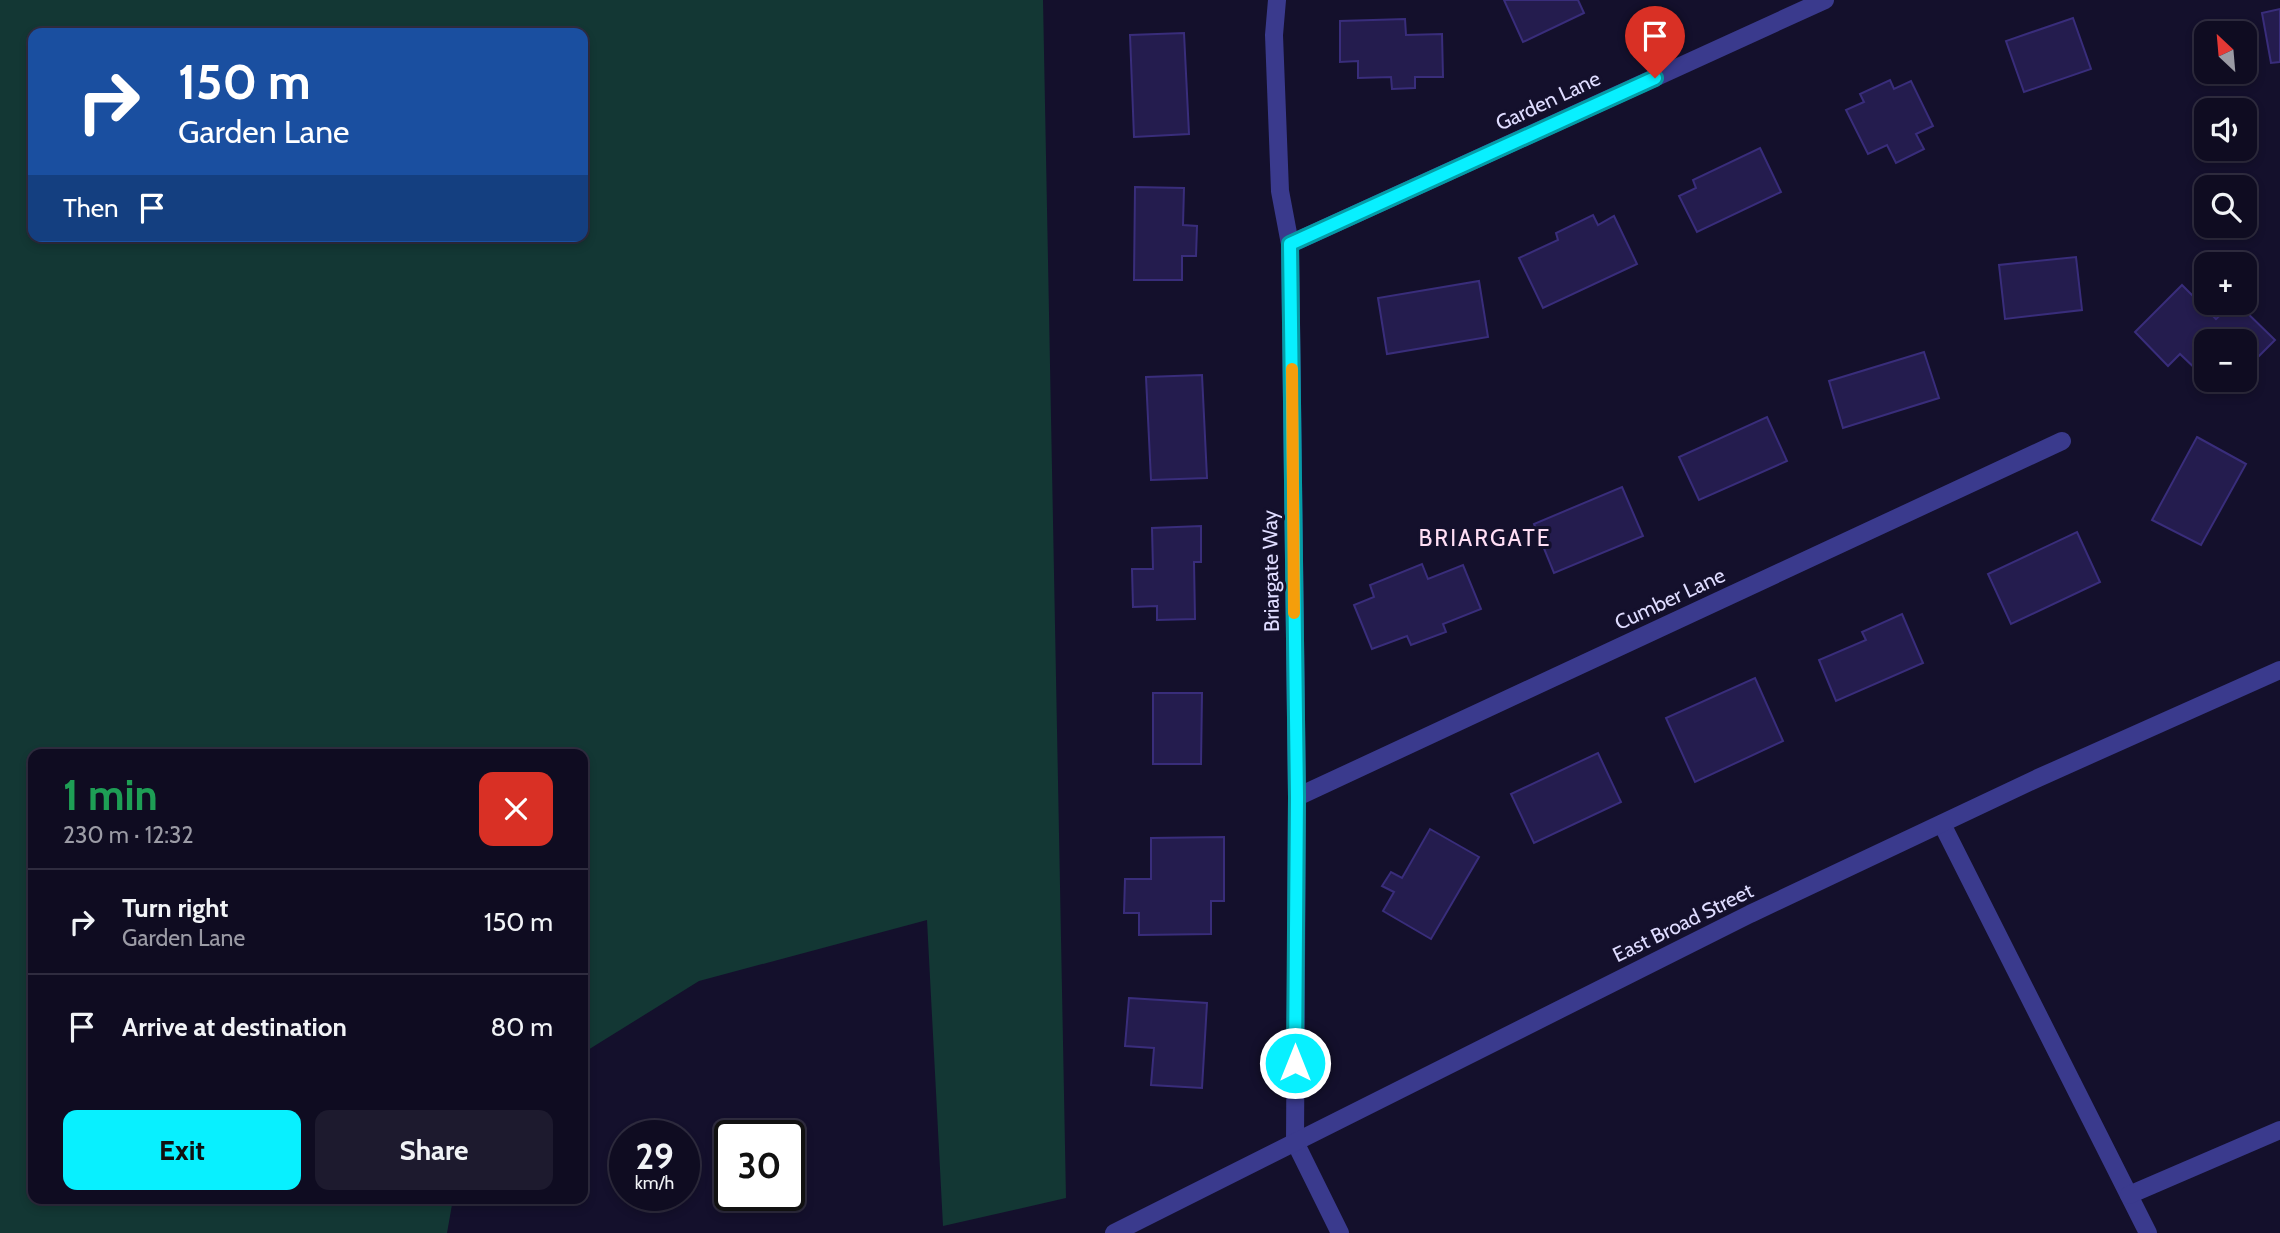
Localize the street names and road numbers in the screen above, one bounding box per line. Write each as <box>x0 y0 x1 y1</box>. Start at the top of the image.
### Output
street label: Garden Lane <box>1492 65 1604 136</box>
street label: Briargate Way <box>1257 509 1284 632</box>
street label: Cumber Lane <box>1611 562 1729 635</box>
street label: East Broad Street <box>1609 878 1757 967</box>

